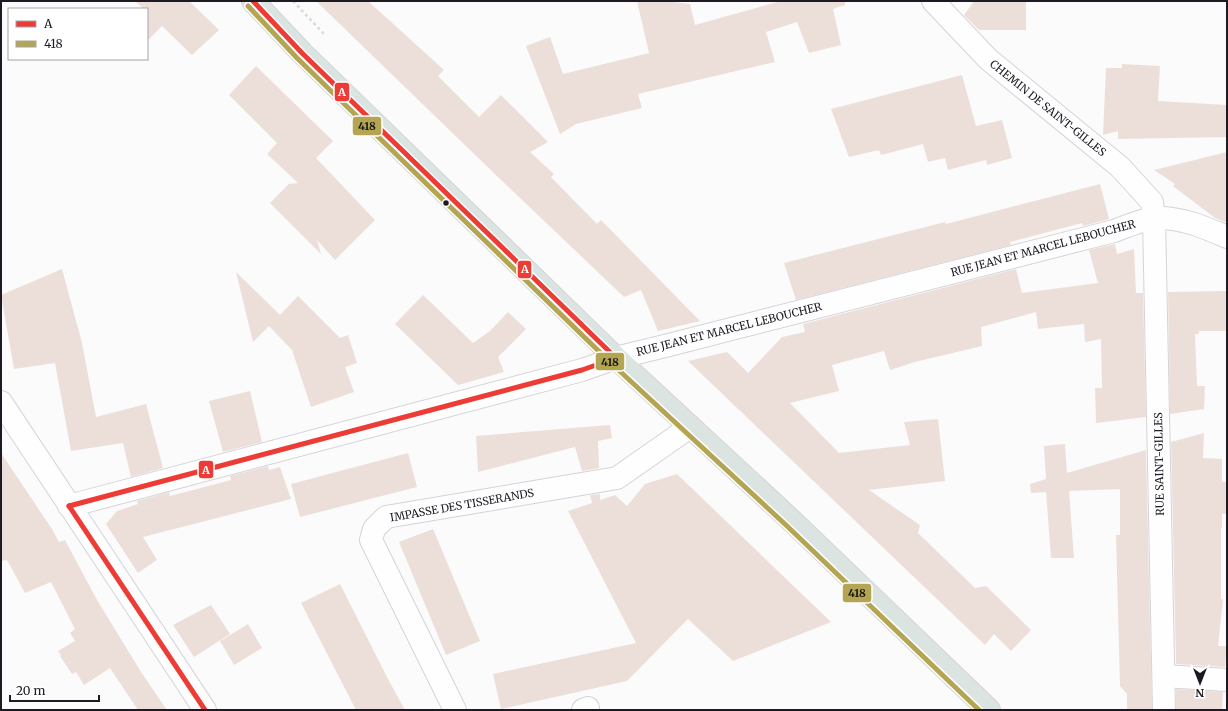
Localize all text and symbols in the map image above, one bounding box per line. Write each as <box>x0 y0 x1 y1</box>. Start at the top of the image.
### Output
legend <box>8 8 148 60</box>
text: A <box>43 16 53 31</box>
text: 418 <box>44 36 63 51</box>
street label: CHEMIN DE SAINT-GILLES <box>987 57 1109 160</box>
line badge: A <box>334 82 350 102</box>
text: A <box>337 85 346 99</box>
line badge: 418 <box>352 116 382 136</box>
text: 418 <box>358 119 376 133</box>
unlabelled marker <box>441 198 451 208</box>
street label: RUE JEAN ET MARCEL LEBOUCHER <box>949 216 1137 279</box>
line badge: A <box>517 260 532 279</box>
text: A <box>520 262 529 276</box>
street label: RUE JEAN ET MARCEL LEBOUCHER <box>635 299 824 359</box>
line badge: 418 <box>595 352 625 371</box>
text: 418 <box>601 355 619 369</box>
street label: RUE SAINT-GILLES <box>1151 412 1167 516</box>
line badge: A <box>198 460 214 479</box>
text: A <box>201 463 210 477</box>
street label: IMPASSE DES TISSERANDS <box>389 485 536 525</box>
line badge: 418 <box>842 583 872 603</box>
text: 418 <box>848 586 866 600</box>
north arrow <box>1180 663 1220 703</box>
scale bar <box>10 677 99 703</box>
text: 20 m <box>16 683 45 698</box>
text: N <box>1195 686 1204 700</box>

